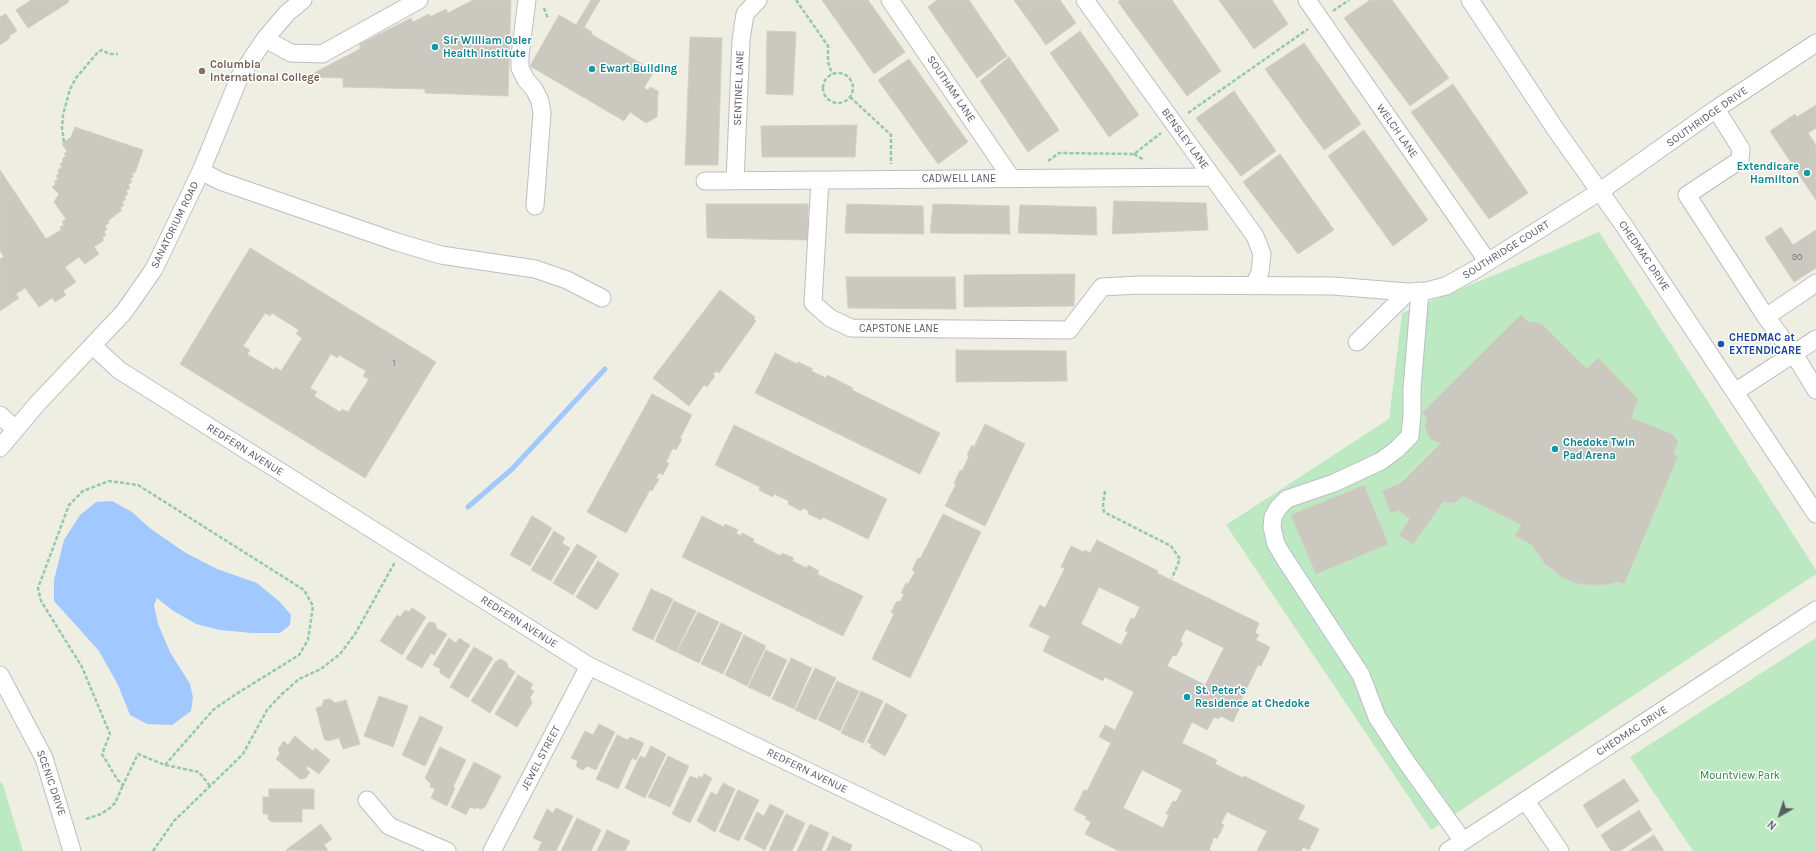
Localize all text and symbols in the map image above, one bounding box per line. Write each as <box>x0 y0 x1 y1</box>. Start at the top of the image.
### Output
place label: Sir William Osler Health Institute <box>443 34 532 60</box>
marker: Sir William Osler Health Institute <box>430 42 440 52</box>
street label: SENTINEL LANE <box>731 50 747 126</box>
street label: SOUTHAM LANE <box>924 53 978 125</box>
place label: Columbia International College <box>210 58 320 84</box>
place label: Ewart Building <box>600 62 677 76</box>
marker: Ewart Building <box>587 64 597 74</box>
marker: Columbia International College <box>197 66 207 76</box>
street label: SOUTHRIDGE DRIVE <box>1664 84 1750 150</box>
street label: WELCH LANE <box>1374 101 1420 161</box>
street label: BENSLEY LANE <box>1158 106 1212 172</box>
place label: Extendicare Hamilton <box>1737 160 1799 186</box>
marker: Extendicare Hamilton <box>1802 168 1812 178</box>
street label: CADWELL LANE <box>922 172 996 186</box>
street label: SANATORIUM ROAD <box>148 179 202 271</box>
street label: SOUTHRIDGE COURT <box>1460 218 1552 282</box>
street label: CHEDMAC DRIVE <box>1616 218 1672 294</box>
house number: 90 <box>1792 252 1802 262</box>
street label: CAPSTONE LANE <box>859 322 939 336</box>
place label: CHEDMAC at EXTENDICARE <box>1729 331 1801 357</box>
marker: CHEDMAC at EXTENDICARE <box>1716 339 1726 349</box>
house number: 1 <box>393 358 395 368</box>
street label: REDFERN AVENUE <box>204 421 286 479</box>
place label: Chedoke Twin Pad Arena <box>1563 436 1635 462</box>
marker: Chedoke Twin Pad Arena <box>1550 444 1560 454</box>
street label: REDFERN AVENUE <box>478 593 560 651</box>
place label: St. Peter's Residence at Chedoke <box>1195 684 1310 710</box>
marker: St. Peter's Residence at Chedoke <box>1182 692 1192 702</box>
street label: CHEDMAC DRIVE <box>1594 703 1670 759</box>
street label: JEWEL STREET <box>518 723 564 793</box>
street label: REDFERN AVENUE <box>764 746 850 796</box>
street label: SCENIC DRIVE <box>34 748 68 818</box>
park label: Mountview Park <box>1700 769 1780 783</box>
north arrow <box>1760 795 1800 835</box>
text: N <box>1765 817 1779 832</box>

